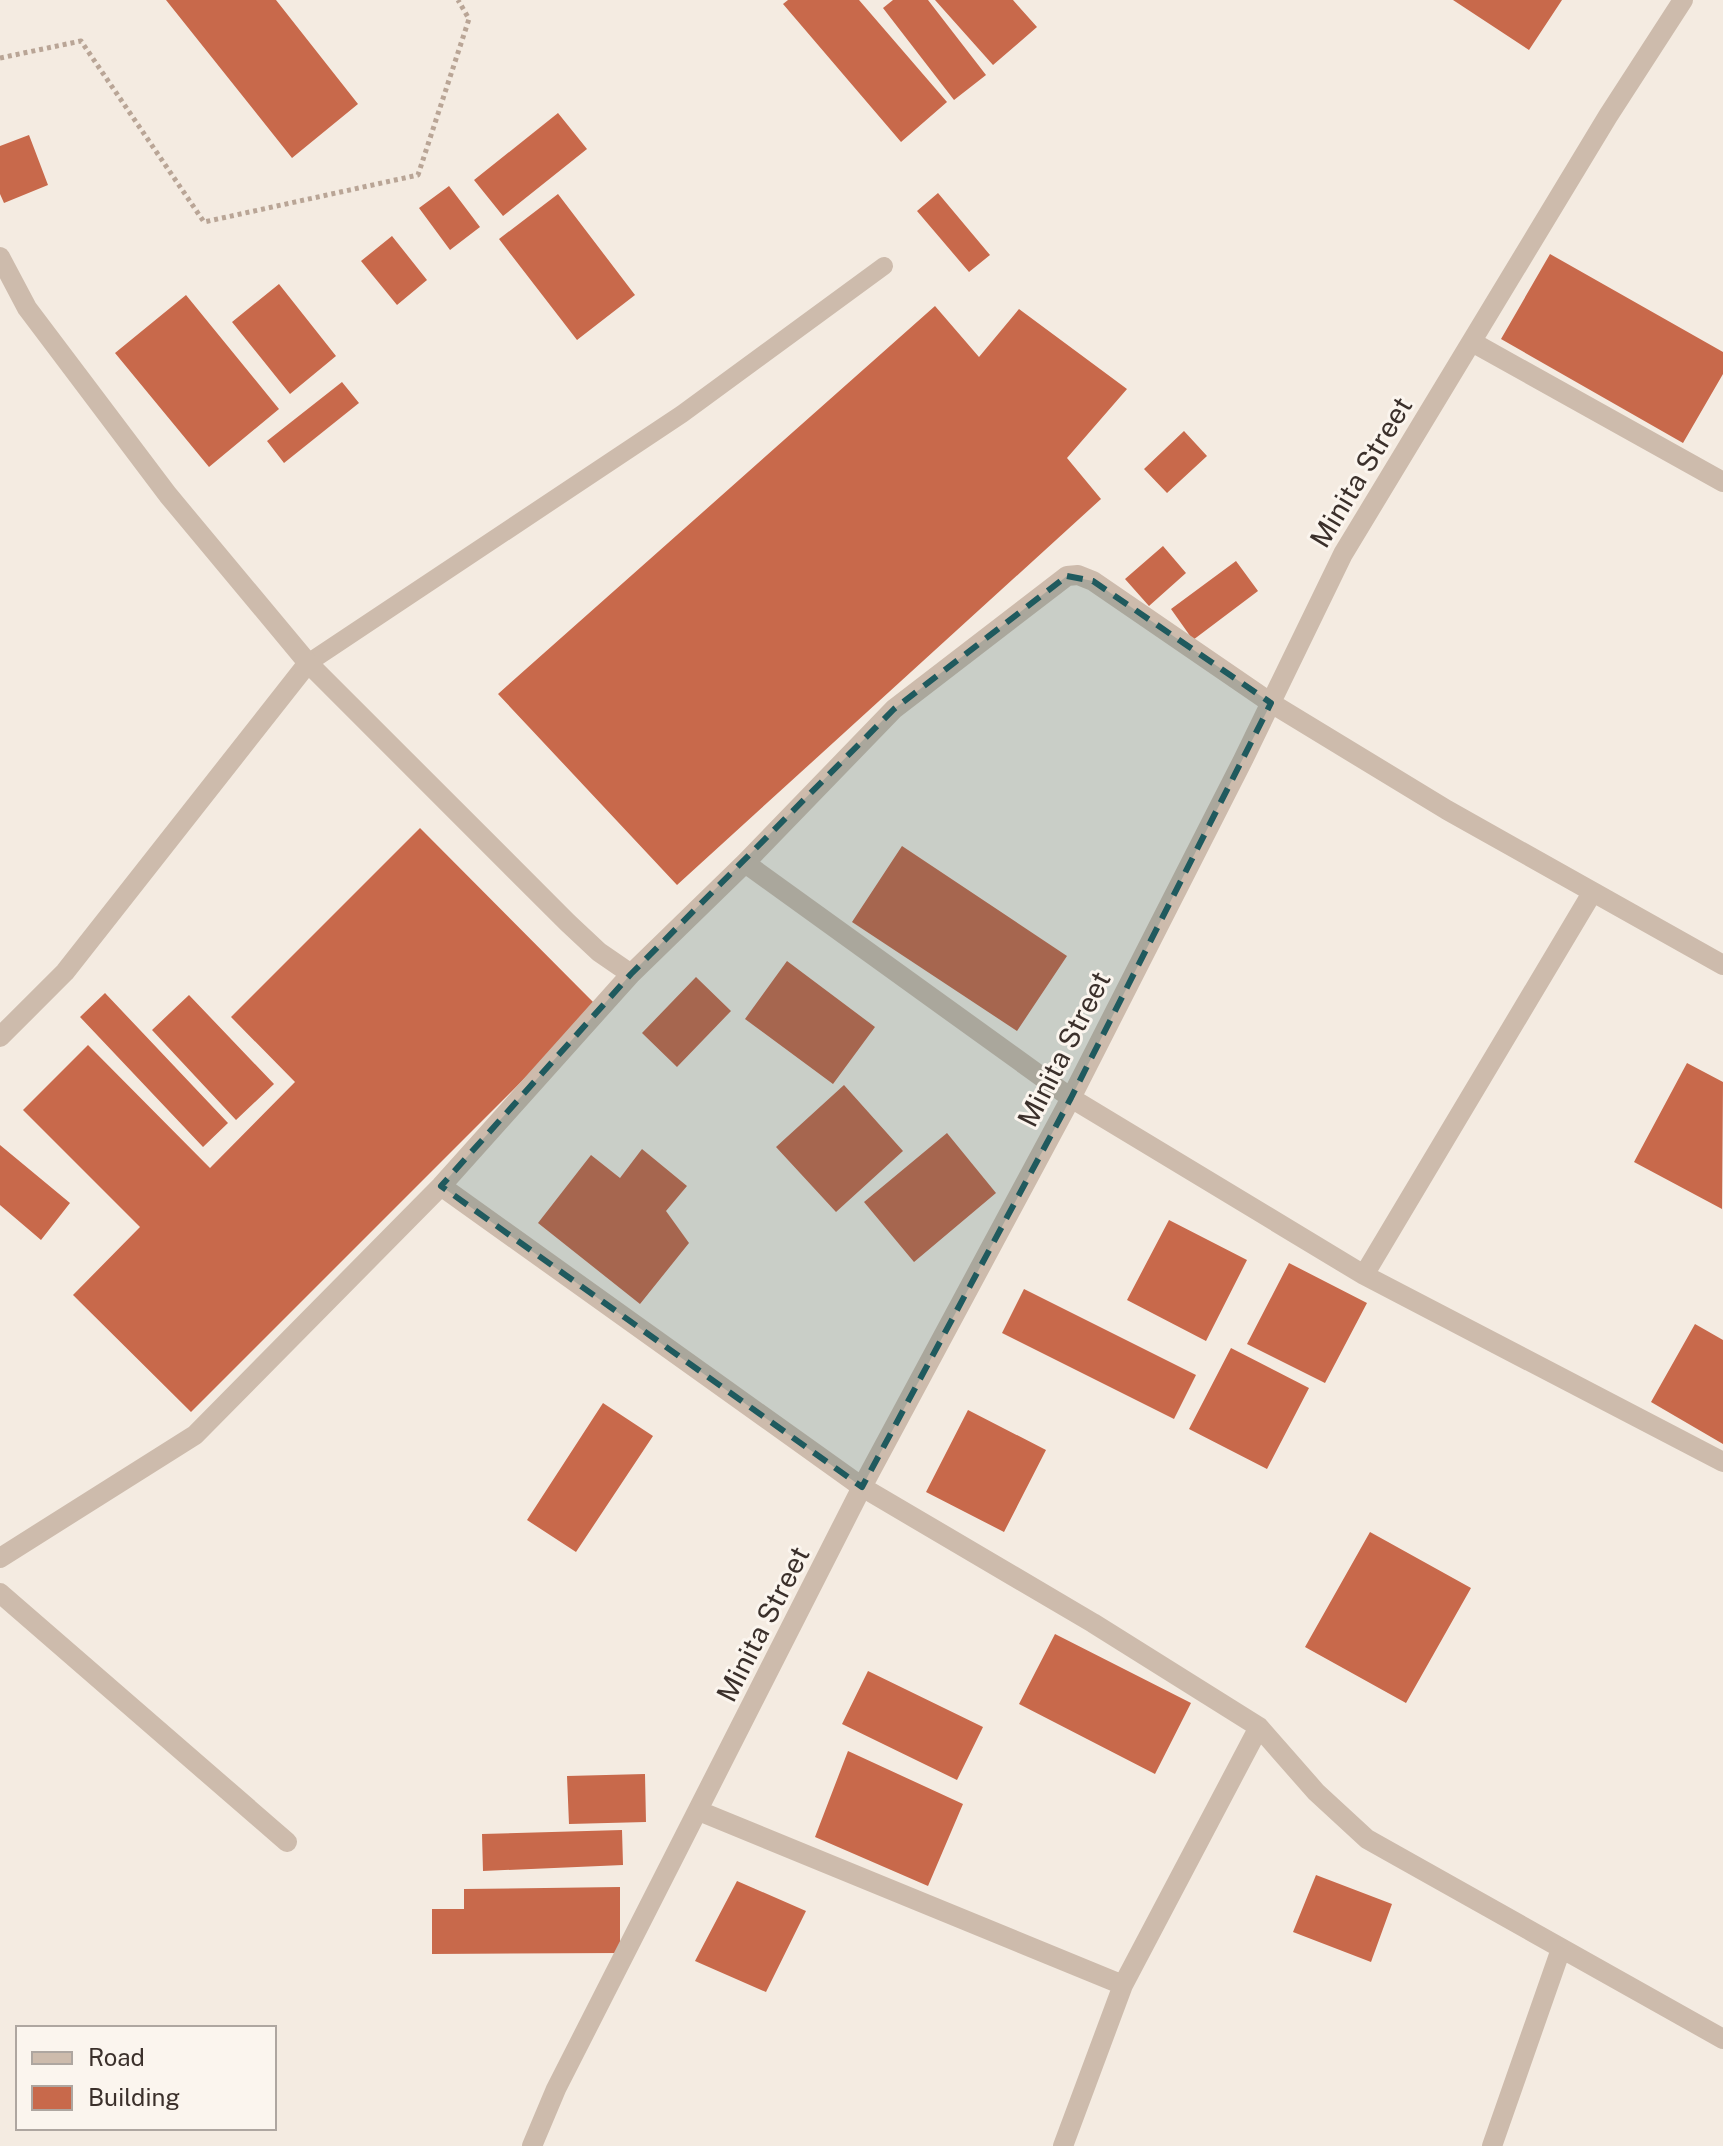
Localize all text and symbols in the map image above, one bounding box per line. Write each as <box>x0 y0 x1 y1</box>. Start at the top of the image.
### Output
street label: Minita Street <box>1303 390 1418 553</box>
street label: Minita Street <box>1010 966 1117 1132</box>
street label: Minita Street <box>709 1541 816 1707</box>
legend <box>16 2026 276 2130</box>
text: Road <box>88 2043 145 2071</box>
text: Building <box>88 2083 180 2111</box>

